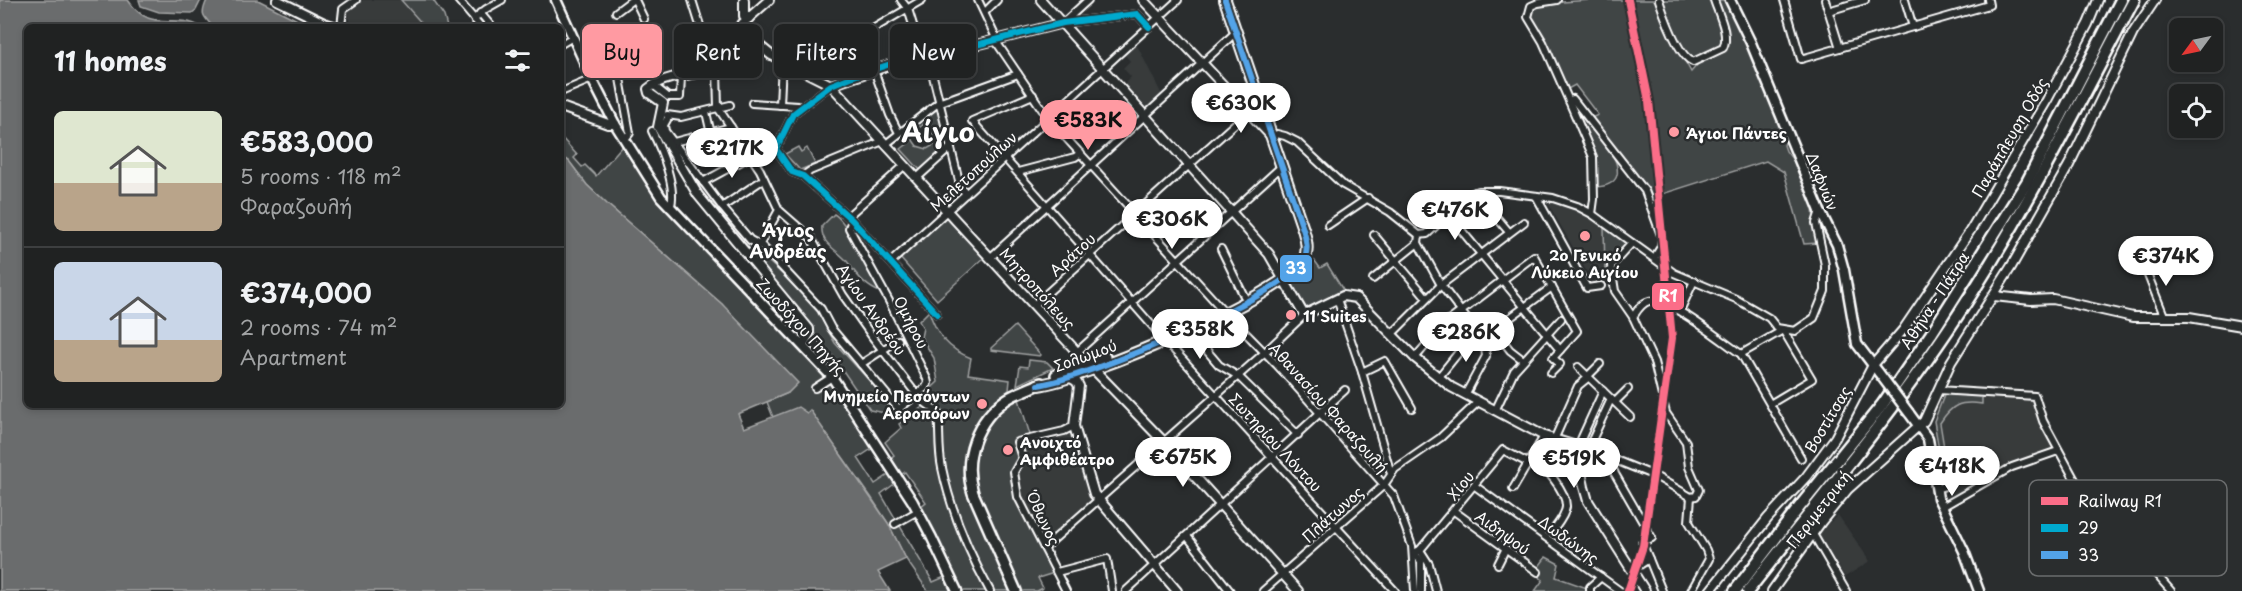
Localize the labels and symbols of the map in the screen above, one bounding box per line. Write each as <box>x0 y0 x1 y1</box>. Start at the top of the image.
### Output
north arrow <box>2169 18 2223 72</box>
street label: Παράπλευρη Οδός <box>1965 73 2053 201</box>
pin: €630K <box>1199 83 1283 134</box>
pin: €583K <box>1046 100 1130 151</box>
district label: Αίγιο <box>901 110 975 151</box>
place label: Άγιοι Πάντες <box>1686 121 1787 144</box>
street label: Μελετοπούλων <box>924 125 1022 217</box>
marker: Άγιοι Πάντες <box>1667 125 1681 139</box>
pin: €217K <box>690 128 774 179</box>
street label: Δαφνών <box>1801 148 1845 214</box>
pin: €476K <box>1413 190 1497 241</box>
pin: €306K <box>1130 199 1214 250</box>
district label: Άγιος Ανδρέας <box>750 216 827 264</box>
street label: Αράτου <box>1044 227 1100 281</box>
marker: 2ο Γενικό Λύκειο Αιγίου <box>1578 229 1592 243</box>
pin: €374K <box>2124 236 2208 287</box>
street label: Μητροπόλεως <box>995 242 1081 334</box>
place label: 2ο Γενικό Λύκειο Αιγίου <box>1531 243 1639 283</box>
street label: Αθήνα - Πάτρα <box>1894 247 1974 353</box>
line badge: 33 <box>1279 254 1313 283</box>
text: 33 <box>1286 255 1306 279</box>
street label: Αγίου Ανδρέου <box>832 258 912 360</box>
street label: Ζωοδόχου Πηγής <box>752 272 852 380</box>
line badge: R1 <box>1651 282 1685 311</box>
text: R1 <box>1659 283 1678 307</box>
street label: Ομήρου <box>889 292 935 352</box>
place label: 11 Suites <box>1303 304 1367 327</box>
marker: 11 Suites <box>1284 308 1298 322</box>
pin: €358K <box>1158 309 1242 360</box>
pin: €286K <box>1424 312 1508 363</box>
street label: Σολωμού <box>1050 333 1120 377</box>
street label: Αθανασίου Φαραζουλή <box>1264 337 1394 477</box>
street label: Βοστίτσας <box>1798 381 1856 457</box>
place label: Μνημείο Πεσόντων Αεροπόρων <box>824 384 970 424</box>
street label: Σωτηρίου Λόντου <box>1224 388 1328 496</box>
marker: Μνημείο Πεσόντων Αεροπόρων <box>975 397 989 411</box>
place label: Aνοιχτό Aμφιθέατρο <box>1020 430 1115 470</box>
pin: €675K <box>1141 437 1225 488</box>
pin: €519K <box>1532 438 1616 489</box>
marker: Aνοιχτό Aμφιθέατρο <box>1001 443 1015 457</box>
pin: €418K <box>1910 446 1994 497</box>
street label: Χίου <box>1441 465 1479 505</box>
street label: Περιμετρική <box>1780 465 1856 553</box>
street label: Πλάτωνος <box>1296 480 1368 548</box>
legend <box>2029 480 2227 576</box>
street label: Όθωνος <box>1021 485 1067 549</box>
text: Railway R1 <box>2078 488 2162 512</box>
street label: Αιδηψού <box>1471 504 1535 560</box>
street label: Δωδώνης <box>1534 509 1604 569</box>
text: 29 <box>2078 515 2098 539</box>
text: 33 <box>2078 542 2099 566</box>

